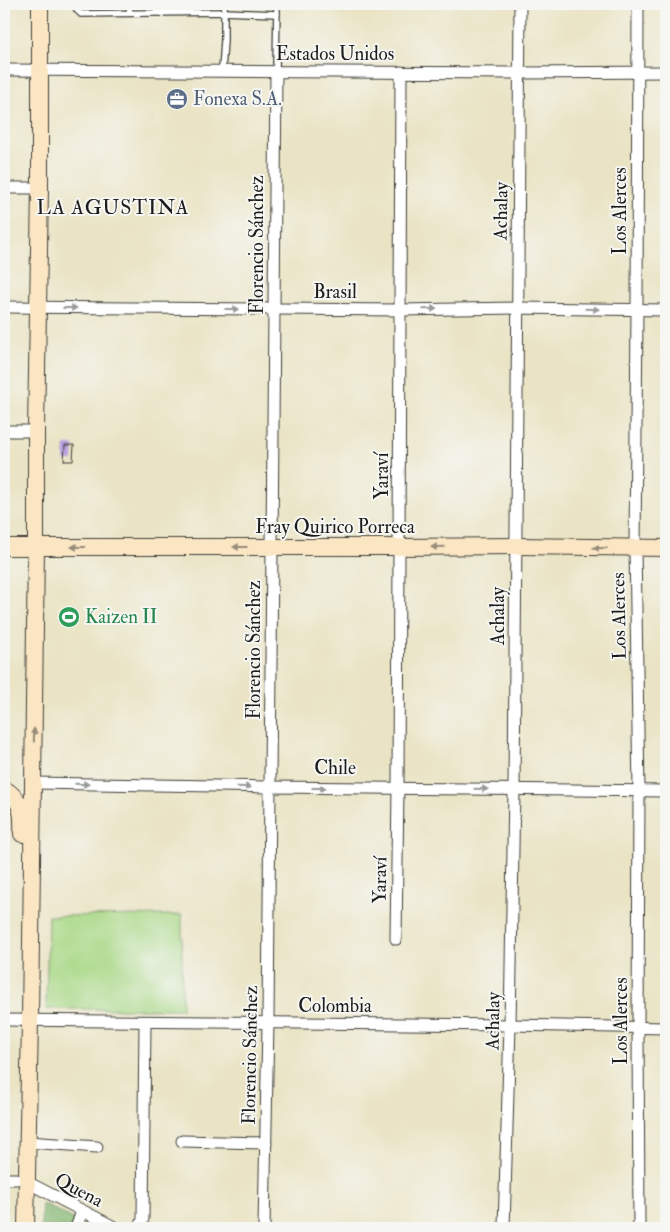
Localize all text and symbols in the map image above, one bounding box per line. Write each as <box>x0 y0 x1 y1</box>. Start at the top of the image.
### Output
street label: Estados Unidos <box>276 42 394 66</box>
office icon: Fonexa S.A. <box>165 87 189 111</box>
place label: Fonexa S.A. <box>193 87 282 111</box>
street label: Los Alerces <box>608 167 632 255</box>
street label: Florencio Sánchez <box>245 175 269 315</box>
street label: Achalay <box>488 181 514 241</box>
district label: LA AGUSTINA <box>36 195 190 220</box>
street label: Brasil <box>313 280 357 304</box>
one-way arrow <box>62 304 78 312</box>
one-way arrow <box>225 305 241 313</box>
one-way arrow <box>422 305 438 313</box>
one-way arrow <box>585 305 601 313</box>
street label: Yaraví <box>370 451 394 500</box>
street label: Fray Quirico Porreca <box>255 515 415 539</box>
one-way arrow <box>69 543 85 551</box>
one-way arrow <box>232 543 248 551</box>
one-way arrow <box>429 543 445 551</box>
one-way arrow <box>592 544 608 552</box>
street label: Los Alerces <box>606 572 632 660</box>
street label: Florencio Sánchez <box>242 580 266 720</box>
street label: Achalay <box>486 586 510 646</box>
sports icon: Kaizen II <box>57 605 81 629</box>
place label: Kaizen II <box>85 605 157 629</box>
one-way arrow <box>30 726 38 742</box>
street label: Chile <box>314 756 356 780</box>
one-way arrow <box>74 780 90 788</box>
one-way arrow <box>236 783 252 791</box>
one-way arrow <box>311 784 327 792</box>
one-way arrow <box>474 785 490 793</box>
street label: Yaraví <box>368 854 392 904</box>
street label: Los Alerces <box>609 977 633 1065</box>
street label: Florencio Sánchez <box>237 985 263 1125</box>
street label: Achalay <box>480 991 506 1051</box>
street label: Colombia <box>298 994 372 1018</box>
street label: Quena <box>51 1167 107 1213</box>

